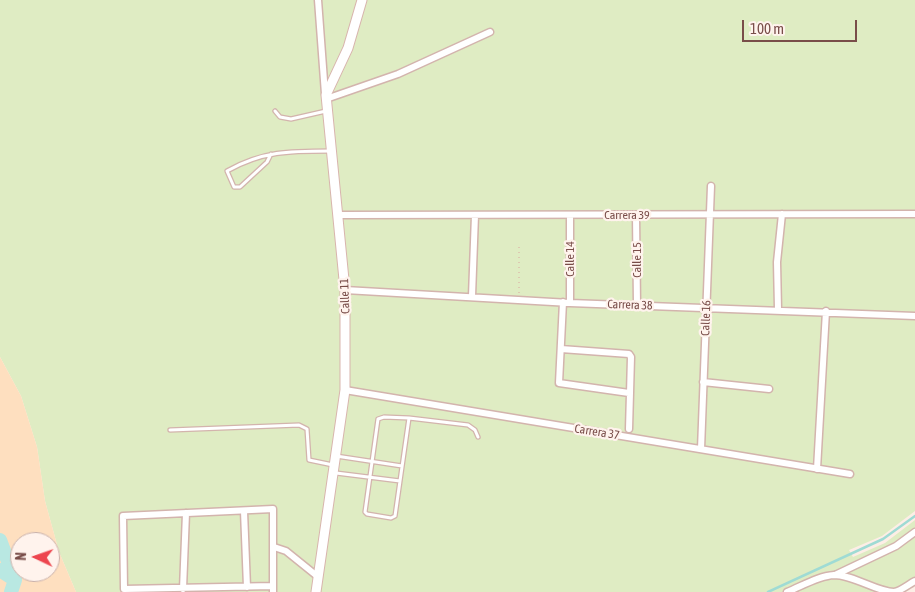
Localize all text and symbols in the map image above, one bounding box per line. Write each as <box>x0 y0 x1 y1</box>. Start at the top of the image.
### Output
scale bar <box>745 10 860 42</box>
text: 100 m <box>750 20 784 37</box>
street label: Carrera 39 <box>604 208 650 222</box>
street label: Calle 14 <box>563 241 577 277</box>
street label: Calle 15 <box>630 242 644 278</box>
street label: Calle 11 <box>337 278 353 314</box>
street label: Carrera 38 <box>607 297 653 313</box>
street label: Calle 16 <box>698 300 714 336</box>
street label: Carrera 37 <box>573 421 621 443</box>
north arrow <box>10 532 60 582</box>
text: N <box>13 552 29 561</box>

